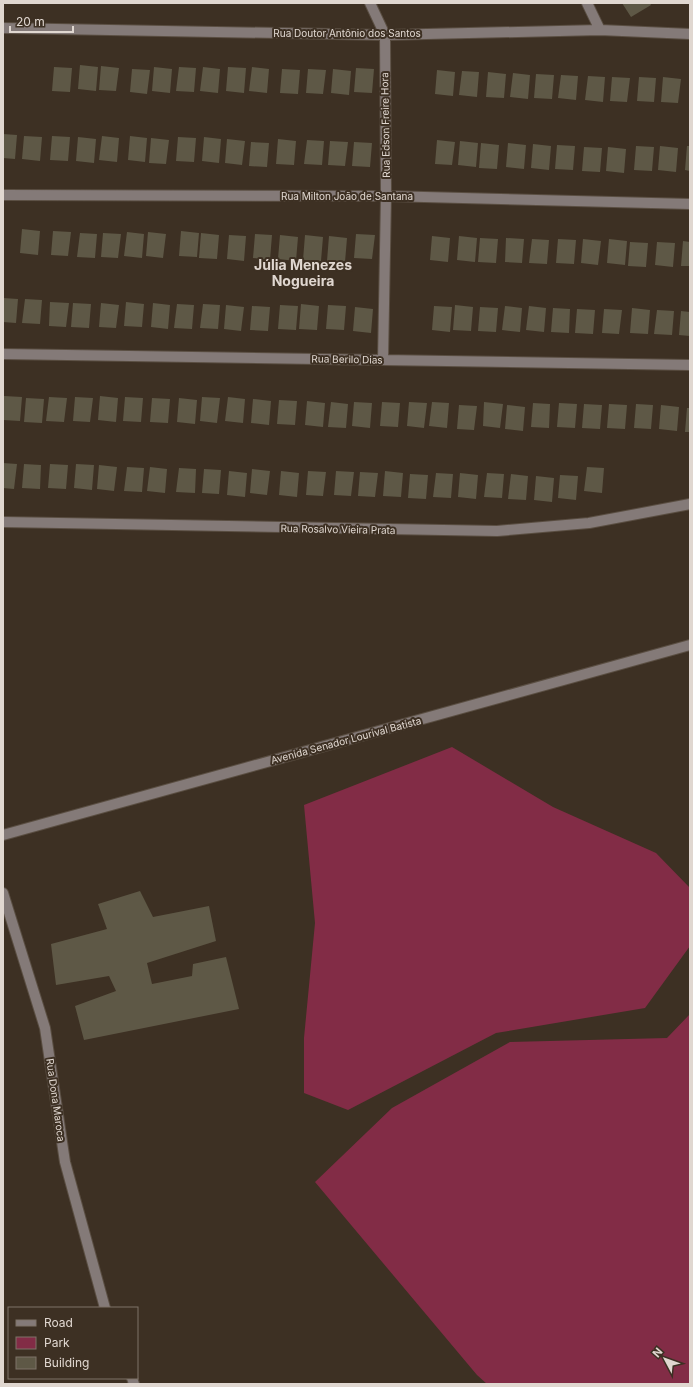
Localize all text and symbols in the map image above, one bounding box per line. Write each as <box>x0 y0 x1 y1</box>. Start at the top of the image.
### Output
scale bar <box>10 8 73 34</box>
text: 20 m <box>16 14 45 29</box>
street label: Rua Doutor Antônio dos Santos <box>273 27 421 39</box>
street label: Rua Edson Freire Hora <box>378 72 392 178</box>
street label: Rua Milton João de Santana <box>281 190 413 202</box>
district label: Júlia Menezes Nogueira <box>254 256 352 289</box>
street label: Rua Berilo Dias <box>311 352 383 366</box>
street label: Rua Rosalvo Vieira Prata <box>280 522 396 536</box>
street label: Avenida Senador Lourival Batista <box>269 714 423 766</box>
street label: Rua Dona Maroca <box>44 1058 68 1142</box>
legend <box>8 1307 138 1379</box>
text: Road <box>44 1315 73 1330</box>
text: Park <box>44 1335 70 1350</box>
north arrow <box>645 1339 685 1379</box>
text: N <box>649 1345 665 1360</box>
text: Building <box>44 1355 89 1370</box>

